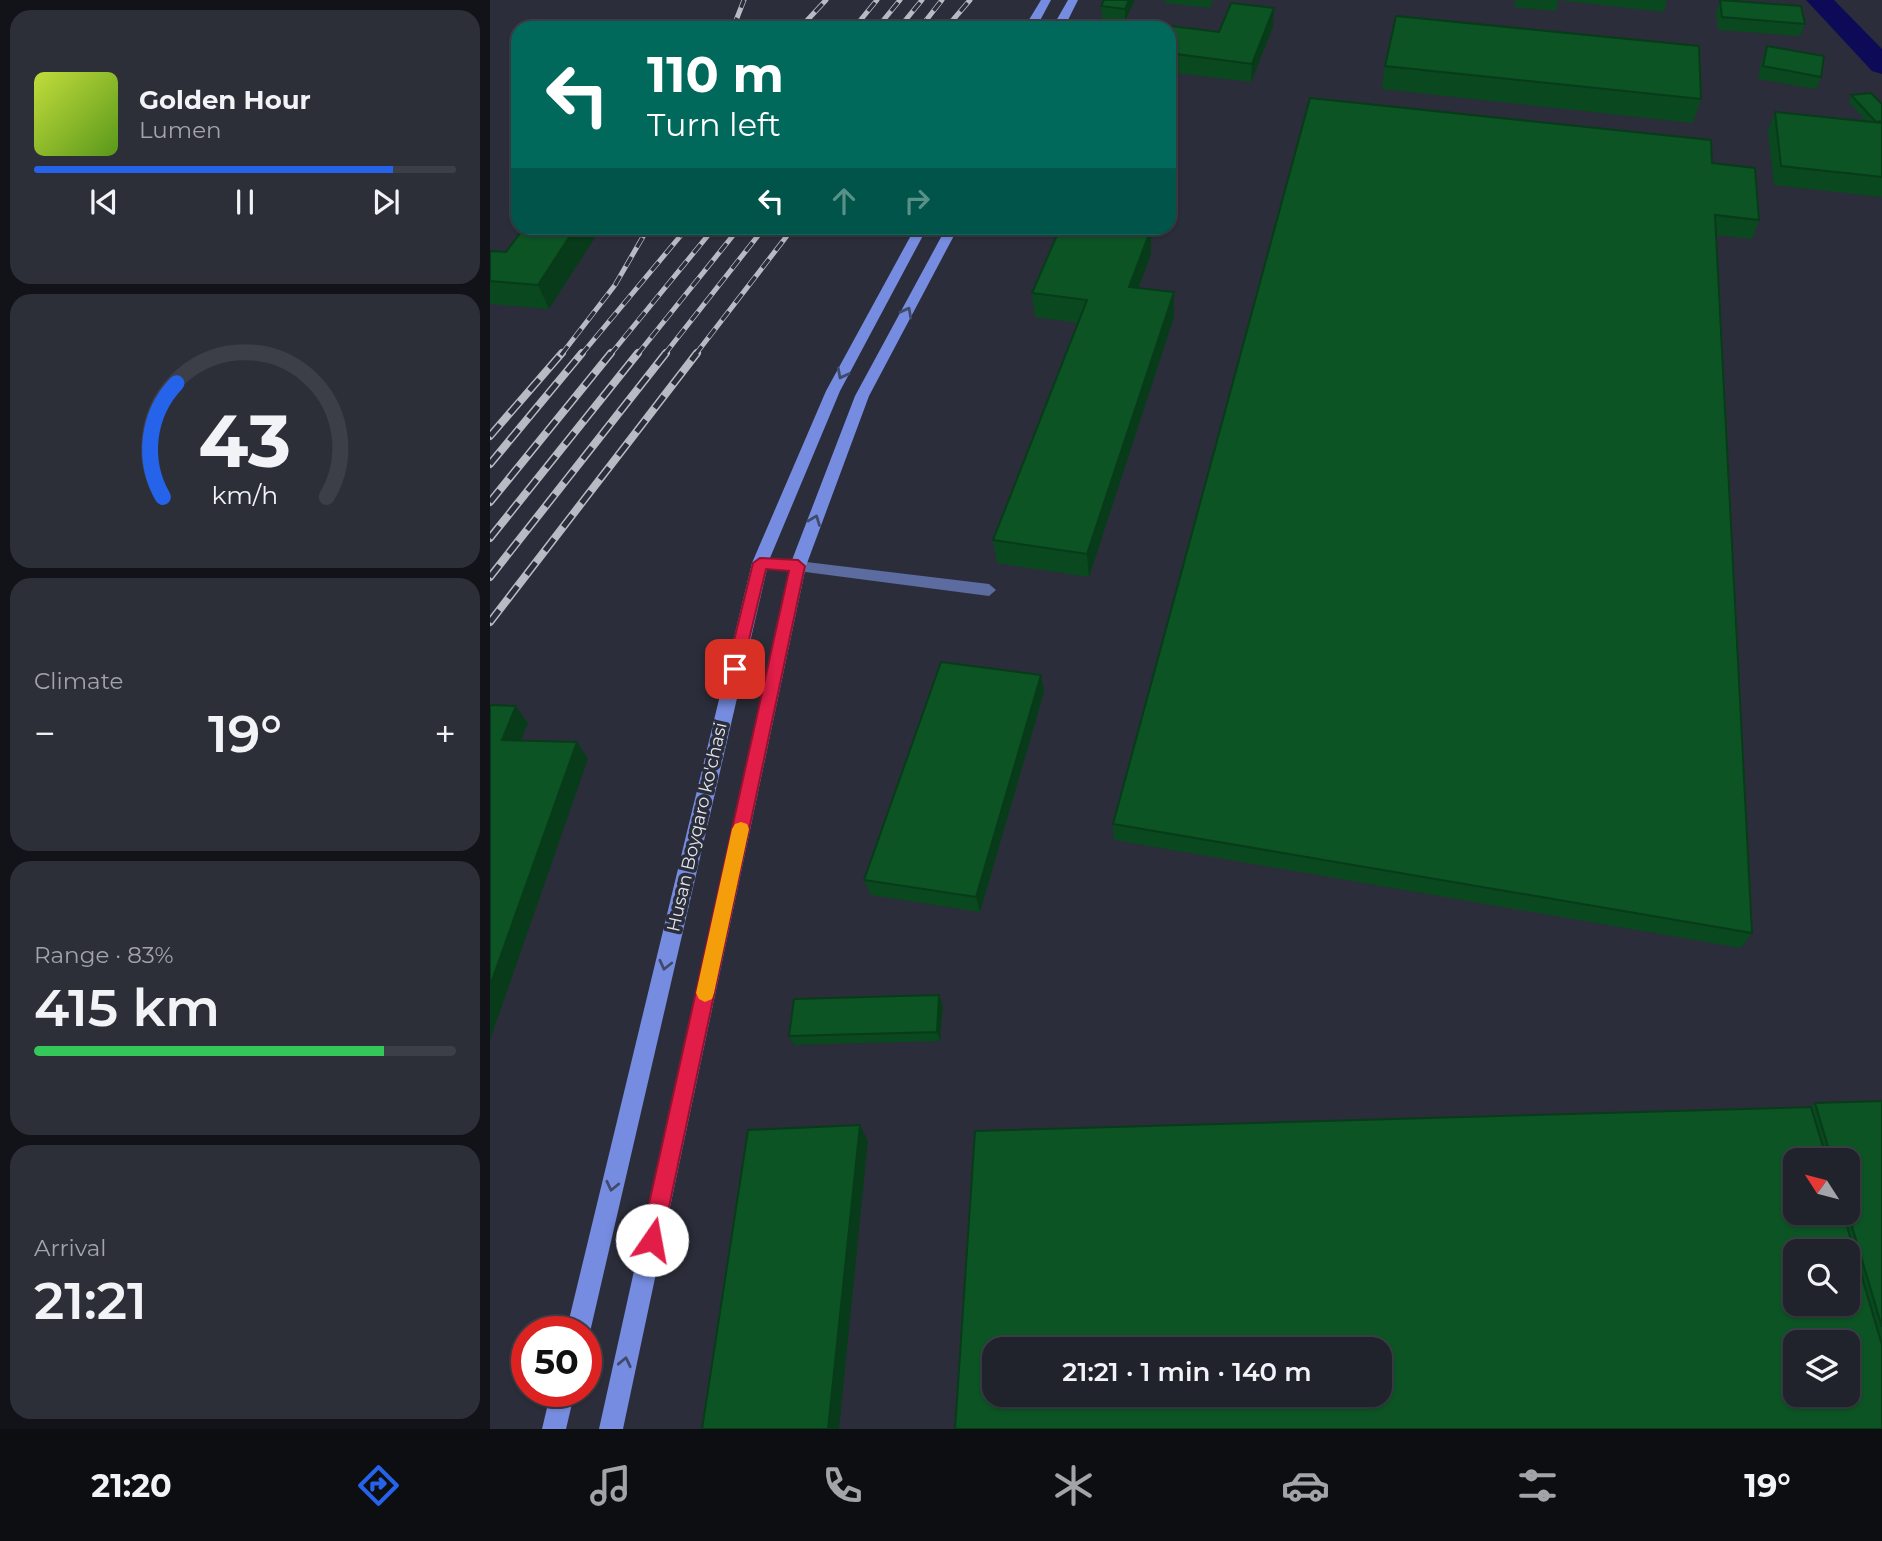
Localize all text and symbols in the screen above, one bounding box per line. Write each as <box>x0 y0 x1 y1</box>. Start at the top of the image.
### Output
text: 110 m <box>647 45 784 104</box>
icon: left <box>532 49 623 140</box>
text: Golden Hour <box>139 84 311 116</box>
text: Turn left <box>647 105 781 144</box>
text: Lumen <box>139 116 222 144</box>
icon: left <box>752 182 790 220</box>
icon: ahead <box>825 182 863 220</box>
icon: right <box>898 182 936 220</box>
icon: previous <box>85 183 123 221</box>
icon: pause <box>226 183 264 221</box>
icon: next <box>367 183 405 221</box>
one-way arrow <box>899 307 912 319</box>
one-way arrow <box>837 367 850 379</box>
text: 43 <box>199 397 291 485</box>
text: km/h <box>212 479 278 509</box>
one-way arrow <box>807 514 821 526</box>
pin <box>705 639 765 699</box>
icon: arrive <box>716 650 754 688</box>
text: Climate <box>34 667 123 695</box>
text: 19° <box>208 702 282 765</box>
text: − <box>34 710 56 757</box>
text: + <box>434 710 456 757</box>
street label: Husan Boyqaro ko'chasi <box>662 720 732 934</box>
text: Range · 83% <box>34 941 174 969</box>
one-way arrow <box>659 959 673 971</box>
text: 415 km <box>34 976 220 1039</box>
north arrow <box>1783 1148 1860 1225</box>
map controls <box>1783 1148 1860 1407</box>
one-way arrow <box>606 1180 620 1192</box>
position arrow <box>615 1203 689 1277</box>
text: Arrival <box>34 1234 107 1262</box>
button: search <box>1783 1239 1860 1316</box>
text: 21:21 <box>34 1269 147 1332</box>
speed limit sign: 50 <box>511 1316 602 1407</box>
button: layers <box>1783 1330 1860 1407</box>
one-way arrow <box>617 1356 632 1368</box>
text: 21:21 · 1 min · 140 m <box>1062 1356 1312 1388</box>
icon: directions <box>354 1461 403 1510</box>
icon: music <box>586 1461 635 1510</box>
icon: phone <box>818 1461 867 1510</box>
icon: climate <box>1049 1461 1098 1510</box>
icon: car <box>1281 1461 1330 1510</box>
icon: filters <box>1513 1461 1562 1510</box>
text: 21:20 <box>91 1466 172 1505</box>
text: 19° <box>1744 1466 1791 1505</box>

